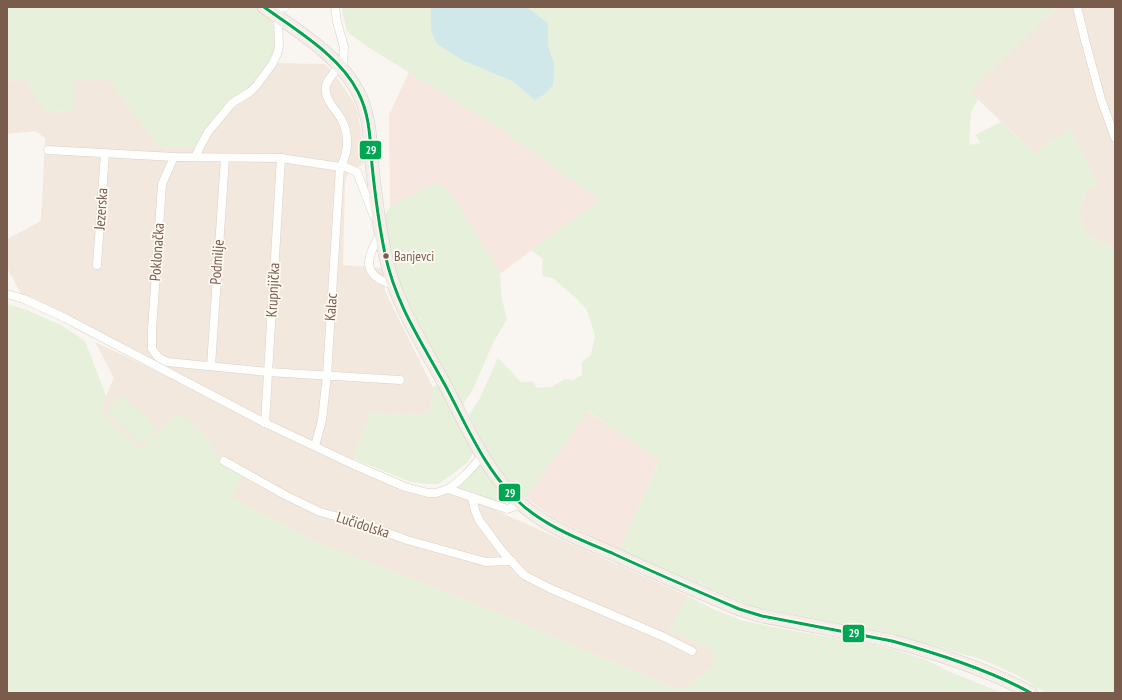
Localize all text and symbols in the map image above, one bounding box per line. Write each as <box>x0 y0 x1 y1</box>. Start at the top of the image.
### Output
line badge: 29 <box>359 140 382 160</box>
text: 29 <box>366 143 376 157</box>
street label: Jezerska <box>89 187 111 232</box>
street label: Poklonačka <box>145 222 168 282</box>
street label: Podmilje <box>205 239 228 285</box>
place label: Banjevci <box>394 247 434 265</box>
marker: Banjevci <box>381 251 391 261</box>
street label: Krupnjička <box>262 262 283 318</box>
street label: Kalac <box>320 292 341 322</box>
line badge: 29 <box>498 483 521 502</box>
text: 29 <box>505 486 515 500</box>
street label: Lučidolska <box>334 507 392 542</box>
line badge: 29 <box>842 624 865 643</box>
text: 29 <box>849 626 859 640</box>

